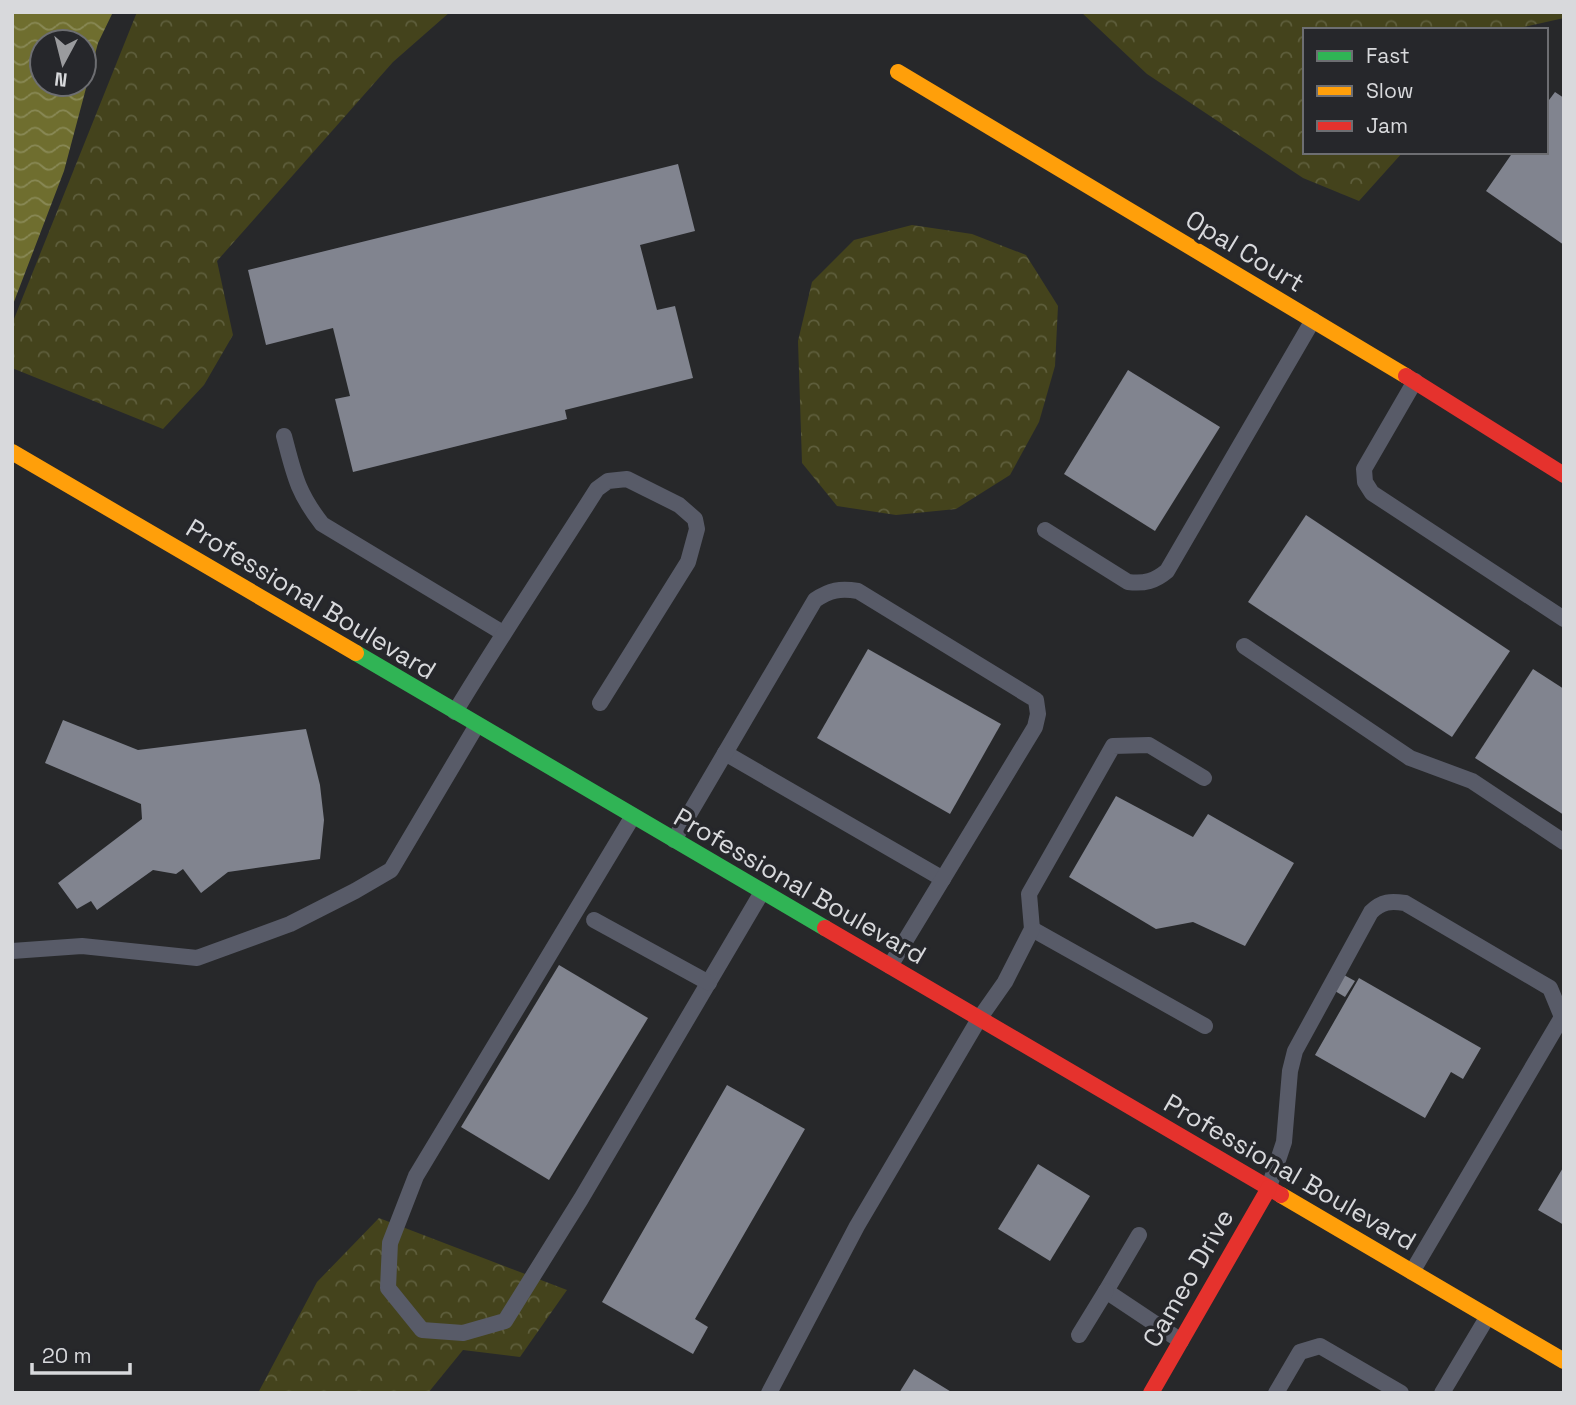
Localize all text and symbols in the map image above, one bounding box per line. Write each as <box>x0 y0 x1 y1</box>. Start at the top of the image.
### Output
north arrow <box>28 28 98 98</box>
legend <box>1303 28 1548 154</box>
text: Fast <box>1366 42 1410 69</box>
text: N <box>53 66 69 93</box>
text: Slow <box>1366 77 1414 104</box>
text: Jam <box>1366 112 1408 139</box>
street label: Opal Court <box>1179 202 1311 300</box>
street label: Professional Boulevard <box>180 511 442 687</box>
street label: Professional Boulevard <box>668 800 932 972</box>
street label: Professional Boulevard <box>1158 1086 1422 1258</box>
street label: Cameo Drive <box>1135 1203 1241 1353</box>
scale bar <box>32 1332 130 1376</box>
text: 20 m <box>42 1342 92 1369</box>

